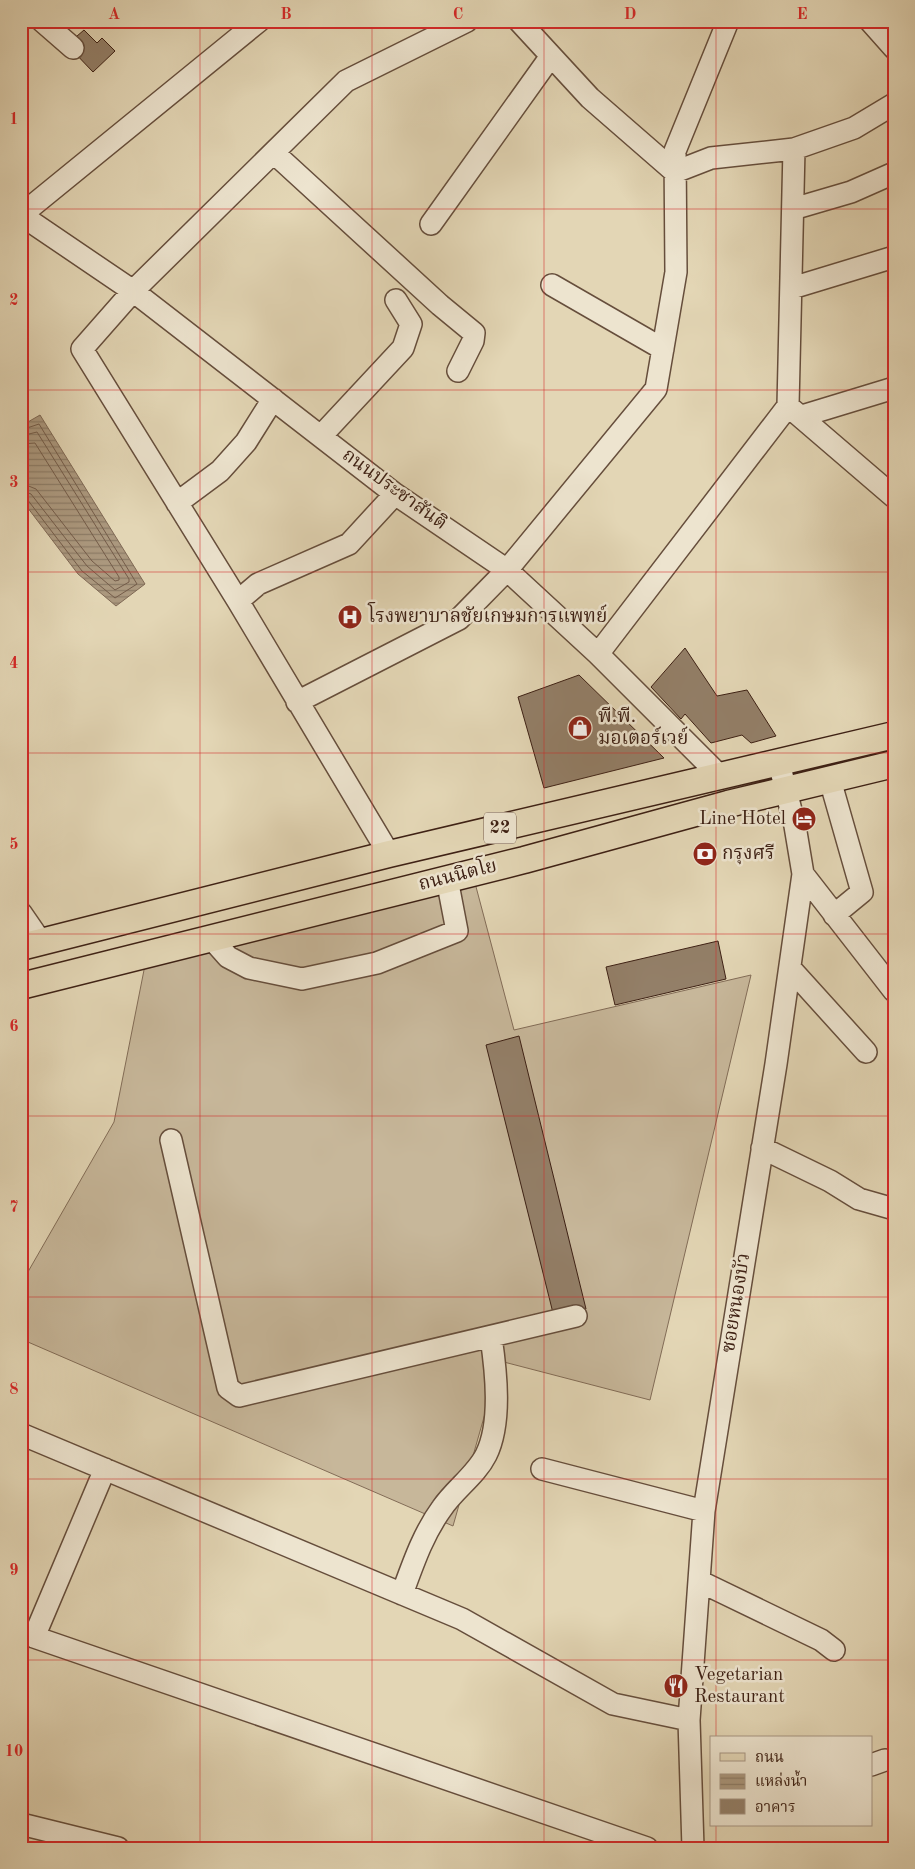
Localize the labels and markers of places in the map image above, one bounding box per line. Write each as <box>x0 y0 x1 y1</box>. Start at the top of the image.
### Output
place label: โรงพยาบาลชัยเกษมการแพทย์ <box>367 601 607 627</box>
hospital icon: โรงพยาบาลชัยเกษมการแพทย์ <box>337 604 363 630</box>
place label: พี.พี. มอเตอร์เวย์ <box>598 706 688 749</box>
shop icon: พี.พี. มอเตอร์เวย์ <box>567 715 593 741</box>
hotel icon: Line Hotel <box>791 806 817 832</box>
place label: Line Hotel <box>699 810 786 829</box>
bank icon: กรุงศรี <box>692 841 718 867</box>
place label: กรุงศรี <box>722 843 774 865</box>
place label: Vegetarian Restaurant <box>694 1666 785 1707</box>
restaurant icon: Vegetarian Restaurant <box>663 1673 689 1699</box>

